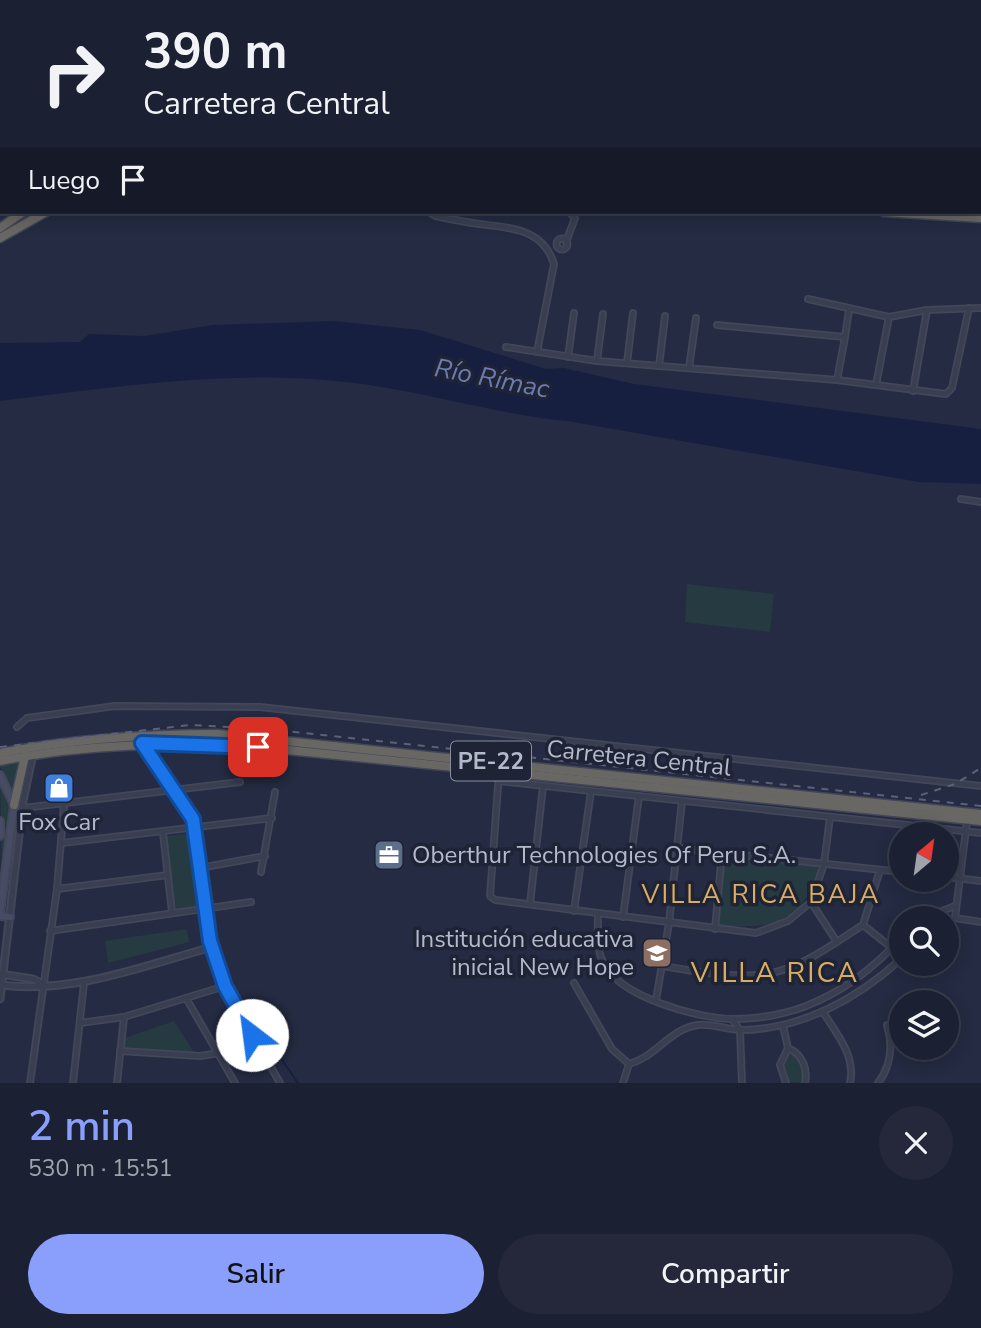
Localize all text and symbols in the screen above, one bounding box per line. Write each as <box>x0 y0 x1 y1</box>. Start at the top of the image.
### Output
text: 390 m <box>143 18 287 85</box>
icon: right <box>28 28 119 119</box>
text: Carretera Central <box>143 82 390 125</box>
icon: arrive <box>114 161 152 199</box>
text: Luego <box>28 163 100 198</box>
water label: Río Rímac <box>432 350 553 407</box>
pin <box>228 717 288 777</box>
icon: arrive <box>239 728 277 766</box>
street label: Carretera Central <box>545 732 733 784</box>
road number: PE-22 <box>451 741 531 780</box>
shop icon: Fox Car <box>42 771 76 805</box>
place label: Fox Car <box>18 806 100 838</box>
north arrow <box>889 822 959 892</box>
map controls <box>889 822 959 1060</box>
office icon: Oberthur Technologies Of Peru S.A. <box>372 838 406 872</box>
place label: Oberthur Technologies Of Peru S.A. <box>412 839 796 871</box>
district label: VILLA RICA BAJA <box>641 877 880 912</box>
button: search <box>889 906 959 976</box>
place label: Institución educativa inicial New Hope <box>414 923 634 983</box>
school or university icon: Institución educativa inicial New Hope <box>640 936 674 970</box>
district label: VILLA RICA <box>690 954 859 992</box>
button: layers <box>889 990 959 1060</box>
position arrow <box>215 998 289 1072</box>
text: 2 min <box>28 1098 135 1155</box>
button: close <box>879 1106 953 1180</box>
text: 530 m · 15:51 <box>28 1153 173 1184</box>
button: Salir <box>28 1234 484 1314</box>
button: Compartir <box>498 1234 953 1314</box>

